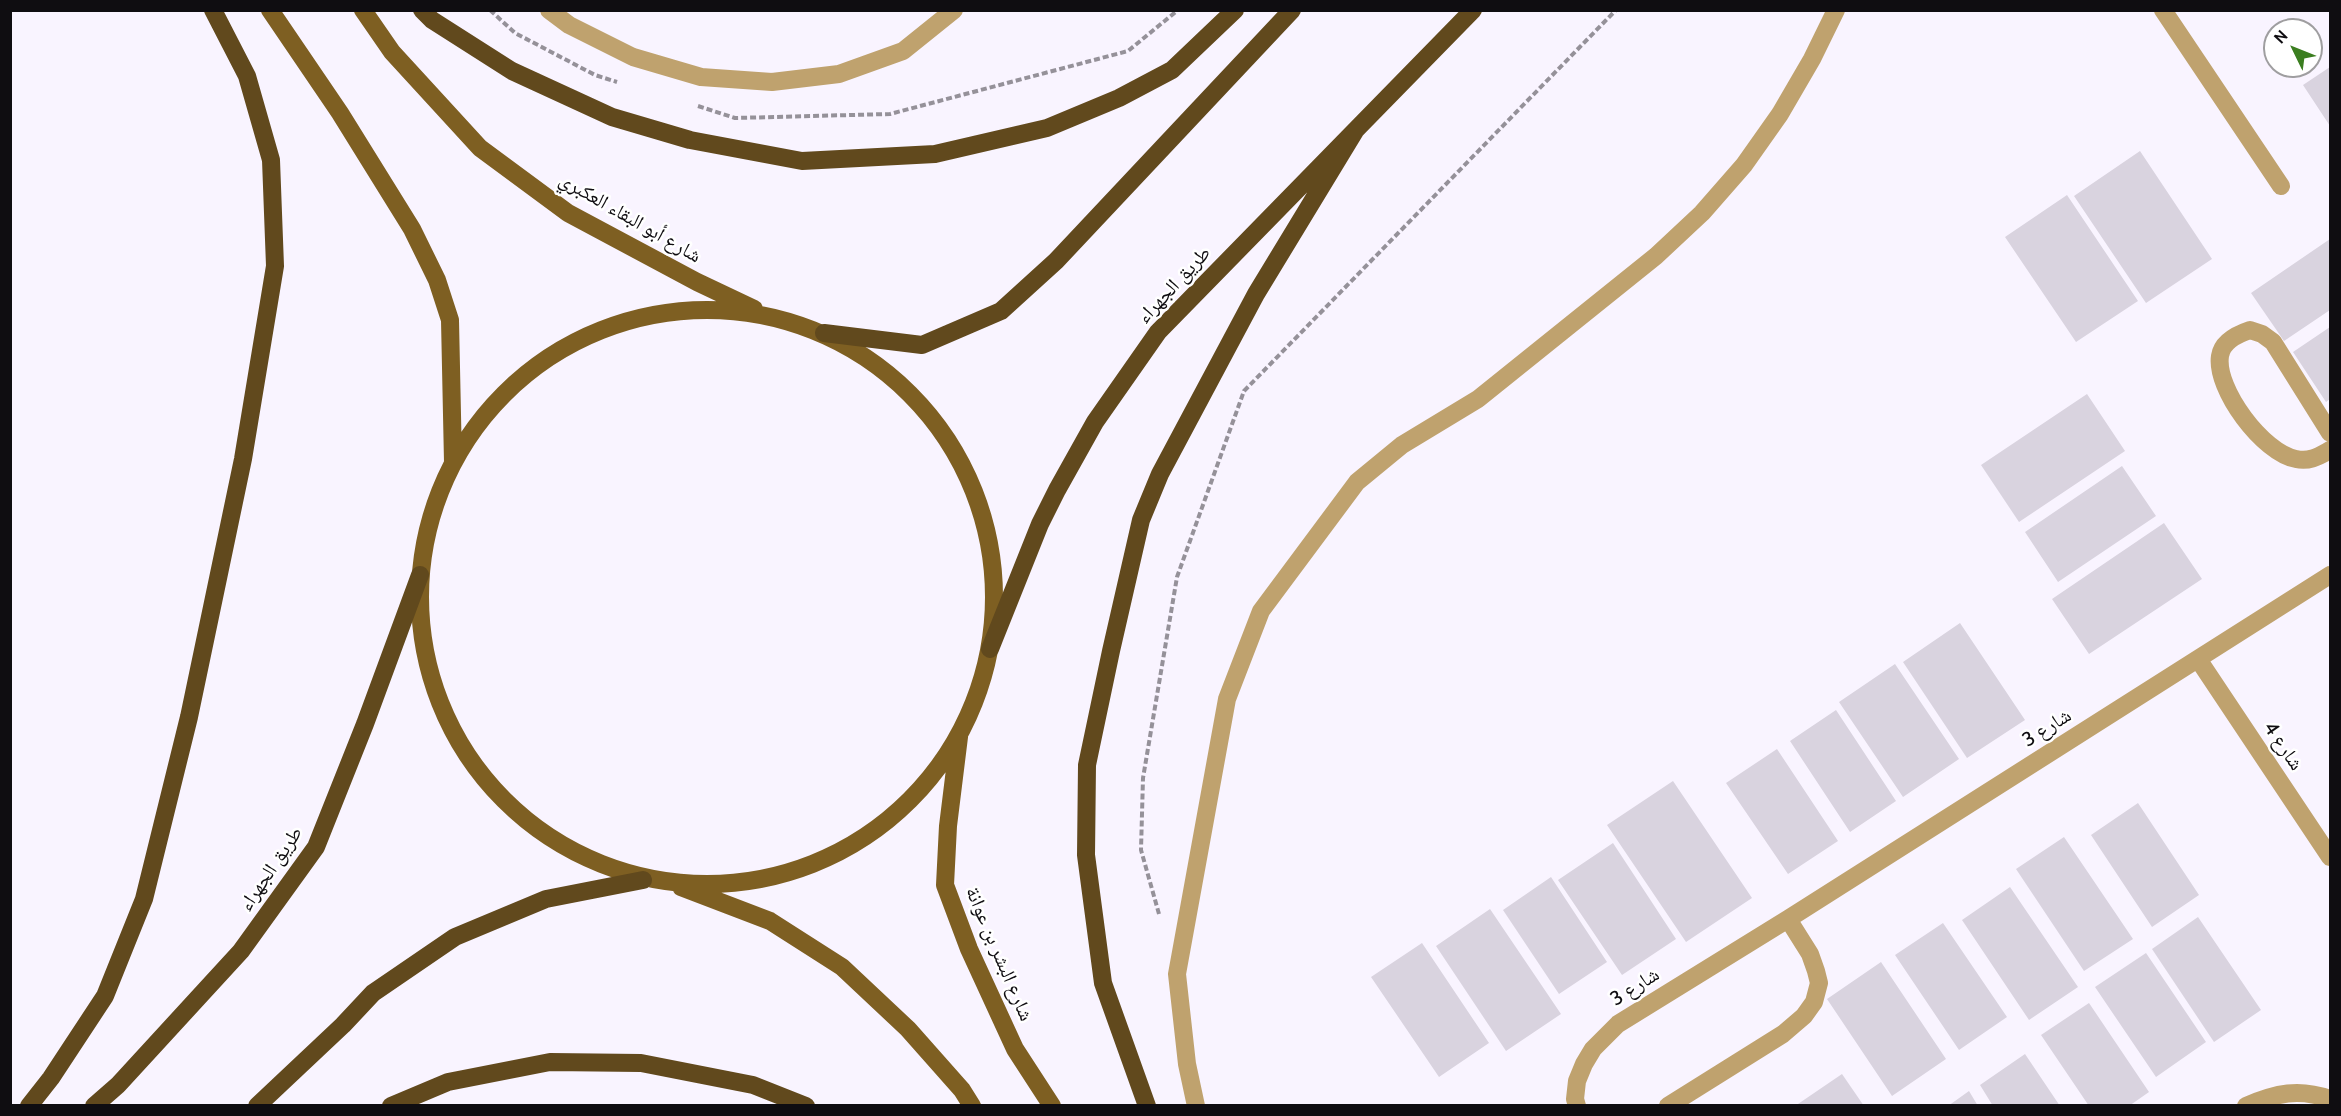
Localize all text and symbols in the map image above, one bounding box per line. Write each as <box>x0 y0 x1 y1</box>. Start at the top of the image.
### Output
north arrow <box>2263 18 2323 78</box>
text: N <box>2270 26 2292 47</box>
street label: شارع أبو البقاء العكبري <box>555 168 705 268</box>
street label: طريق الجهراء <box>1132 241 1216 329</box>
street label: شارع 3 <box>2018 704 2076 752</box>
street label: شارع 4 <box>2258 717 2308 775</box>
street label: طريق الجهراء <box>234 822 308 916</box>
street label: شارع البشر بن عوانة <box>960 883 1038 1025</box>
street label: شارع 3 <box>1606 963 1664 1011</box>

